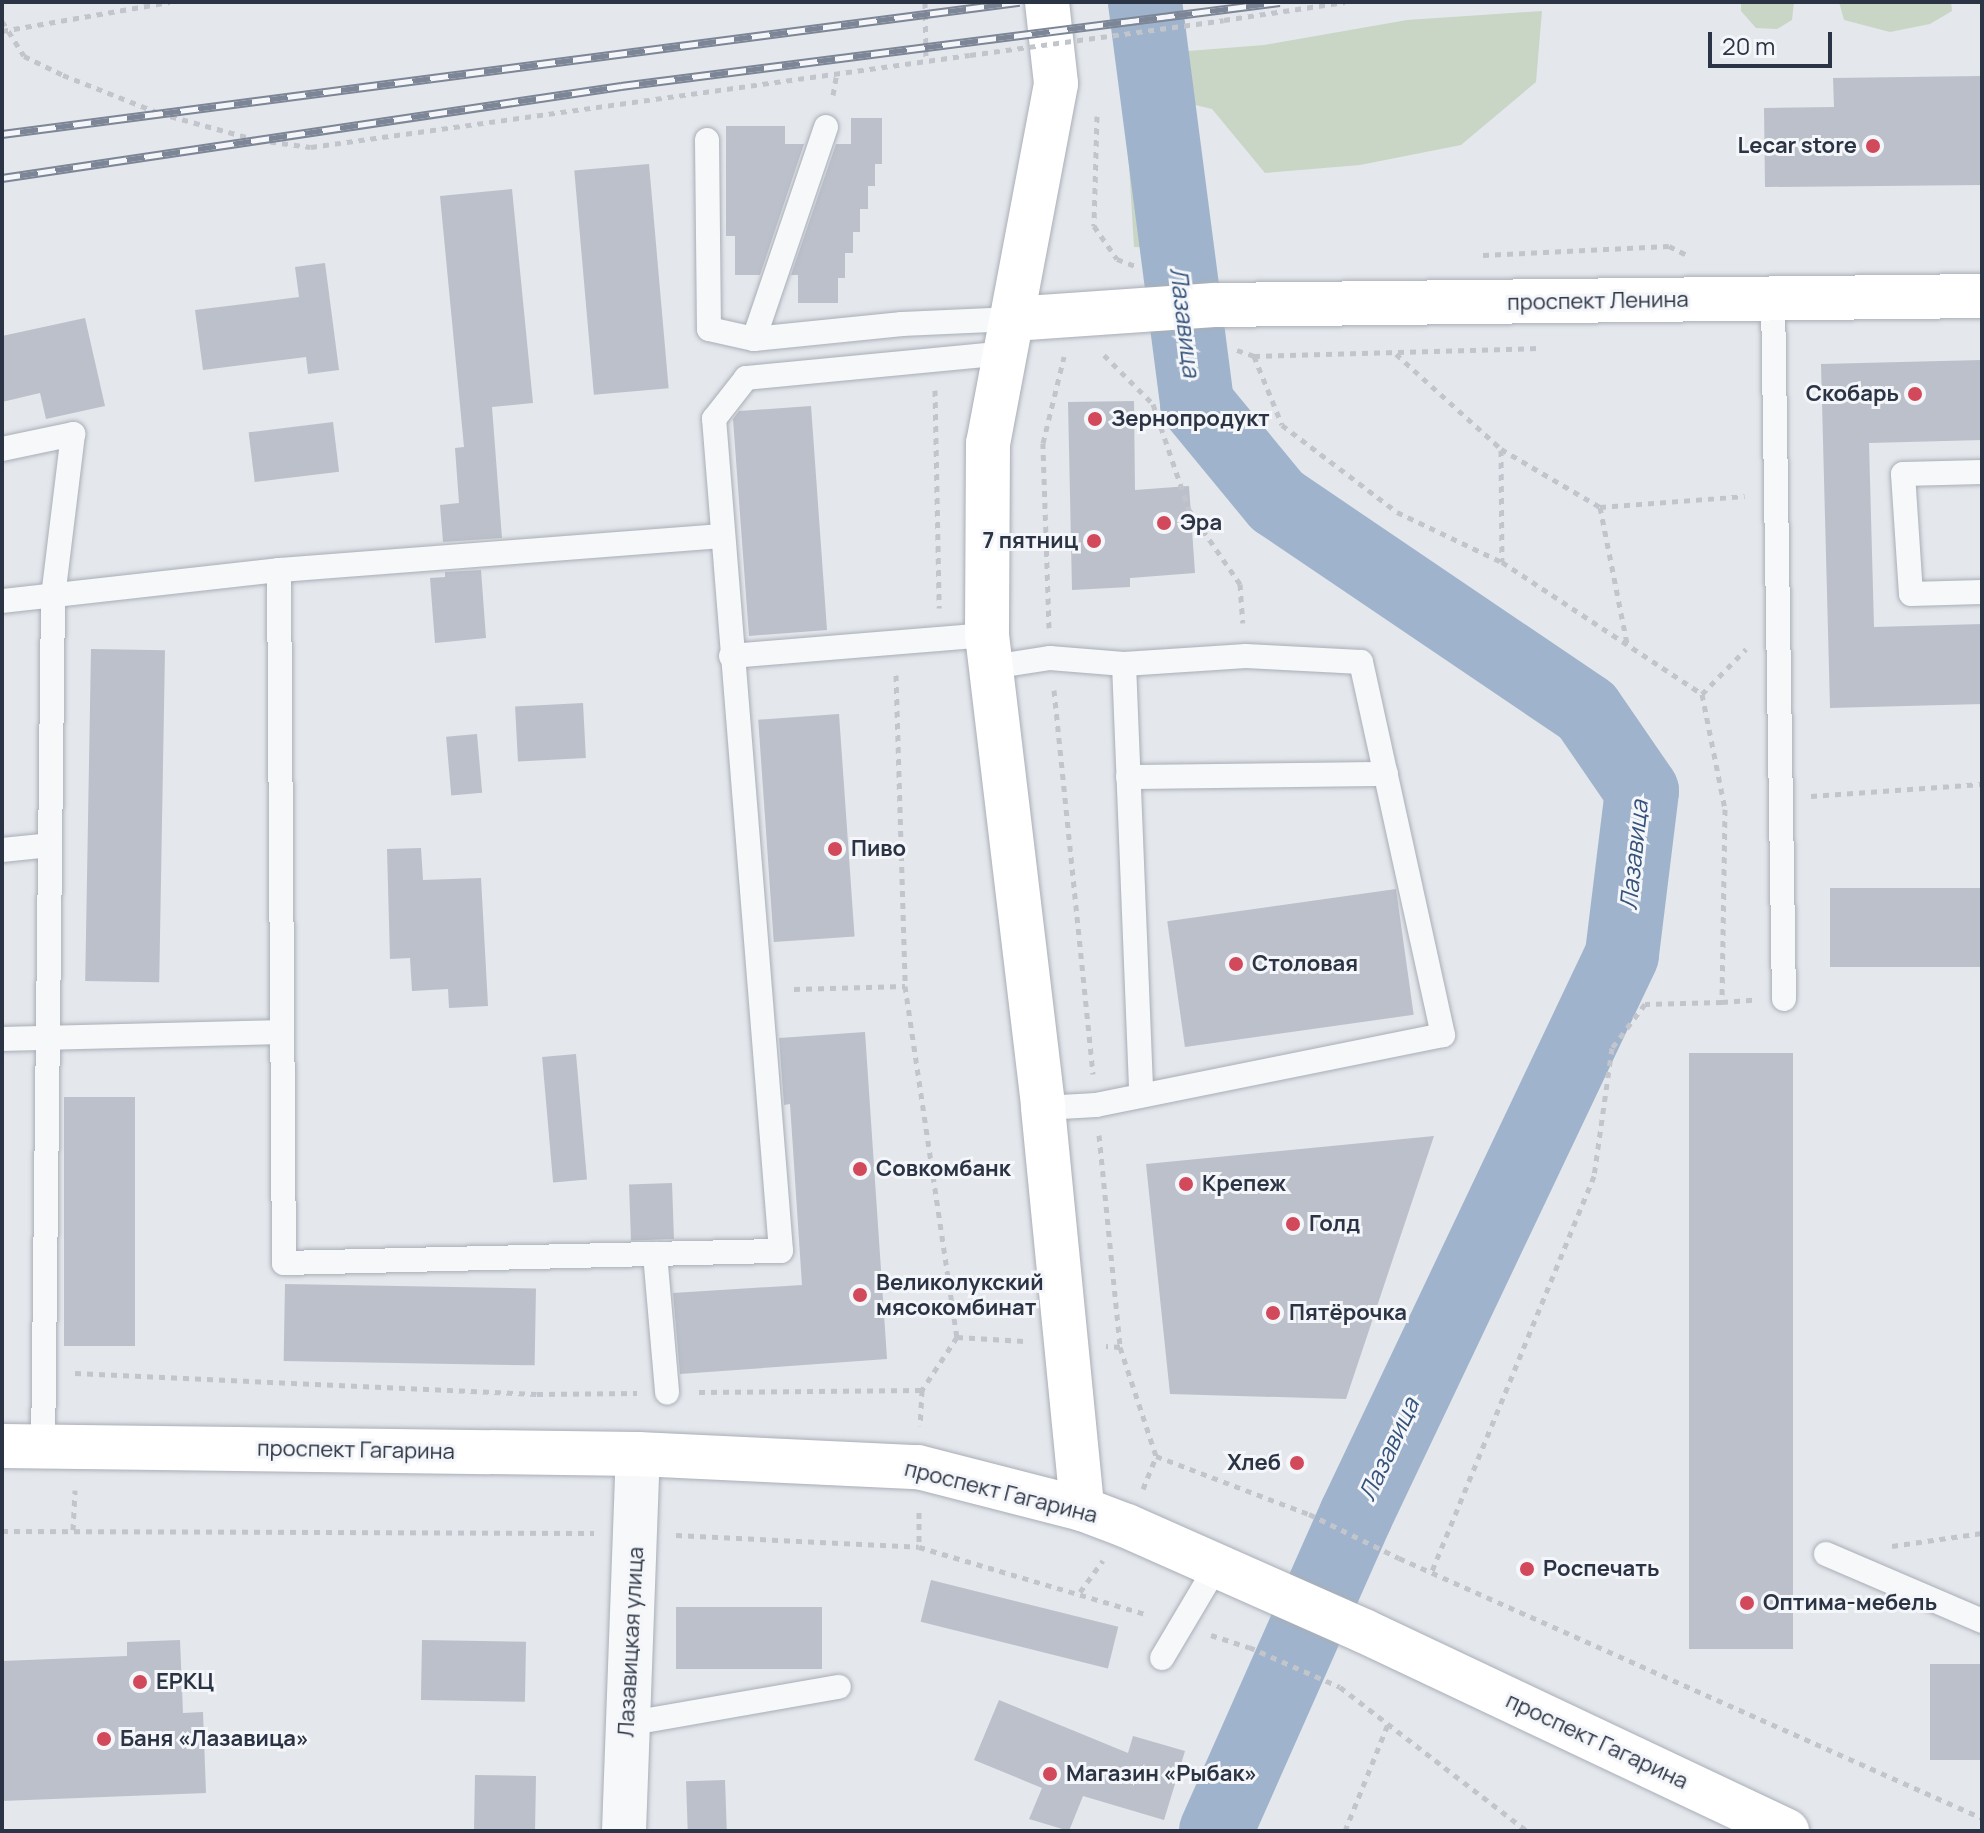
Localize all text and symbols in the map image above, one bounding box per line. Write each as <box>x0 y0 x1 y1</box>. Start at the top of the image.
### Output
scale bar <box>1712 16 1836 66</box>
text: 20 m <box>1722 29 1775 62</box>
place label: Lecar store <box>1737 133 1857 159</box>
marker: Lecar store <box>1864 137 1882 155</box>
water label: Лазавица <box>1165 266 1207 378</box>
street label: проспект Ленина <box>1507 286 1689 316</box>
place label: Скобарь <box>1806 381 1899 407</box>
marker: Скобарь <box>1906 385 1924 403</box>
place label: Зернопродукт <box>1111 406 1270 432</box>
marker: Зернопродукт <box>1086 410 1104 428</box>
place label: Эра <box>1180 510 1222 536</box>
marker: Эра <box>1155 514 1173 532</box>
place label: 7 пятниц <box>983 528 1078 554</box>
marker: 7 пятниц <box>1085 532 1103 550</box>
water label: Лазавица <box>1613 799 1653 911</box>
place label: Пиво <box>851 836 906 862</box>
marker: Пиво <box>826 840 844 858</box>
place label: Столовая <box>1252 951 1358 977</box>
marker: Столовая <box>1227 955 1245 973</box>
place label: Совкомбанк <box>876 1156 1011 1182</box>
marker: Совкомбанк <box>851 1160 869 1178</box>
place label: Крепеж <box>1202 1171 1286 1197</box>
marker: Крепеж <box>1177 1175 1195 1193</box>
place label: Голд <box>1309 1211 1360 1237</box>
marker: Голд <box>1284 1215 1302 1233</box>
place label: Великолукский мясокомбинат <box>876 1269 1044 1320</box>
marker: Великолукский мясокомбинат <box>851 1286 869 1304</box>
place label: Пятёрочка <box>1289 1300 1407 1326</box>
marker: Пятёрочка <box>1264 1304 1282 1322</box>
water label: Лазавица <box>1352 1393 1424 1505</box>
street label: проспект Гагарина <box>257 1435 455 1465</box>
place label: Хлеб <box>1227 1450 1281 1476</box>
marker: Хлеб <box>1288 1454 1306 1472</box>
street label: проспект Гагарина <box>902 1455 1100 1529</box>
street label: Лазавицкая улица <box>613 1546 649 1738</box>
place label: Роспечать <box>1543 1556 1659 1582</box>
marker: Роспечать <box>1518 1560 1536 1578</box>
place label: Оптима-мебель <box>1763 1590 1937 1616</box>
marker: Оптима-мебель <box>1738 1594 1756 1612</box>
place label: ЕРКЦ <box>156 1669 214 1695</box>
marker: ЕРКЦ <box>131 1673 149 1691</box>
street label: проспект Гагарина <box>1502 1687 1692 1795</box>
place label: Баня «Лазавица» <box>120 1726 309 1752</box>
marker: Баня «Лазавица» <box>95 1730 113 1748</box>
place label: Магазин «Рыбак» <box>1066 1761 1257 1787</box>
marker: Магазин «Рыбак» <box>1041 1765 1059 1783</box>

